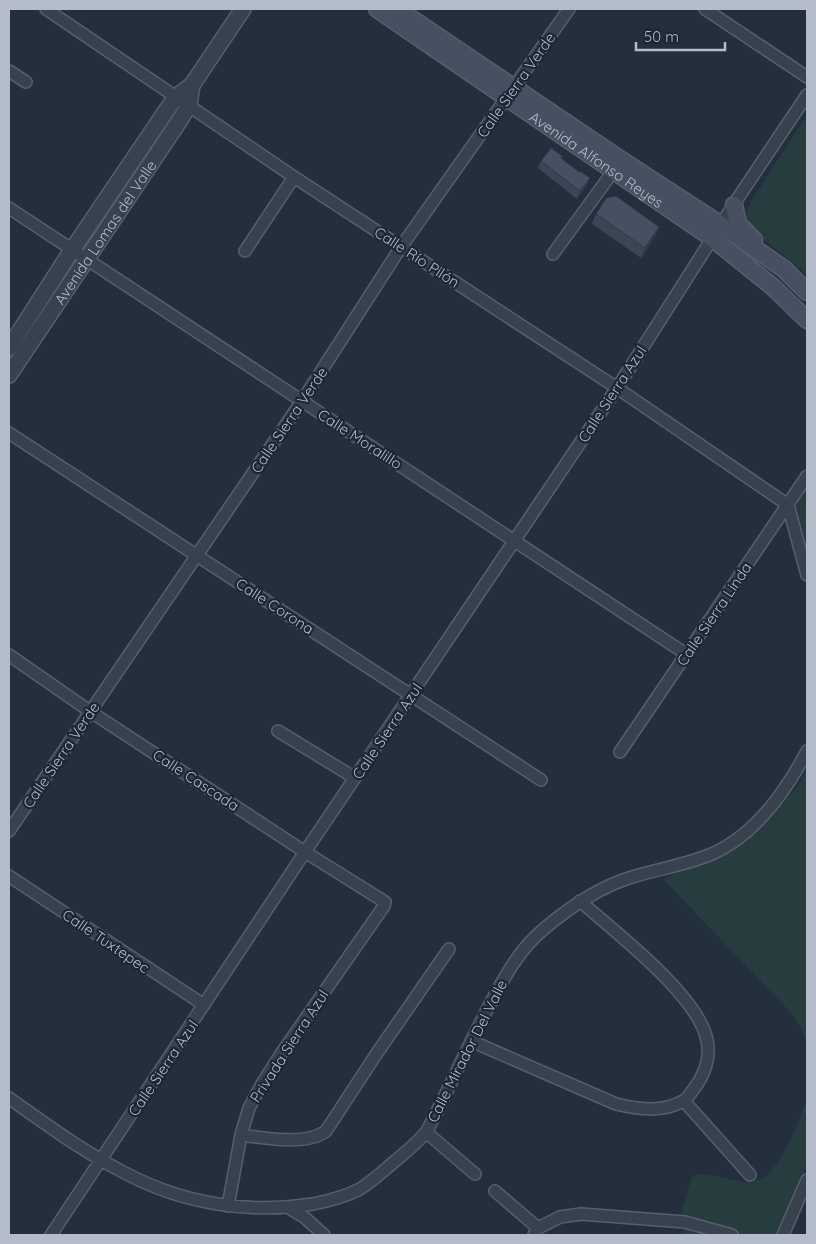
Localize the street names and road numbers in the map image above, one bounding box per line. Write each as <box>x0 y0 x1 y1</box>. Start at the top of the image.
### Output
street label: Calle Sierra Verde <box>473 29 559 141</box>
street label: Avenida Alfonso Reyes <box>526 107 667 212</box>
street label: Avenida Lomas del Valle <box>50 156 160 308</box>
street label: Calle Río Pilón <box>371 222 463 292</box>
street label: Calle Sierra Azul <box>574 342 650 446</box>
street label: Calle Sierra Verde <box>246 363 332 477</box>
street label: Calle Moralillo <box>314 405 406 473</box>
street label: Calle Sierra Linda <box>672 559 756 669</box>
street label: Calle Corona <box>232 574 318 638</box>
street label: Calle Sierra Azul <box>348 679 426 783</box>
street label: Calle Sierra Verde <box>18 698 104 812</box>
street label: Calle Cascada <box>149 745 243 815</box>
street label: Calle Tuxtepec <box>59 905 153 977</box>
street label: Calle Mirador Del Valle <box>423 976 511 1126</box>
street label: Privada Sierra Azul <box>245 986 333 1106</box>
street label: Calle Sierra Azul <box>124 1016 202 1120</box>

